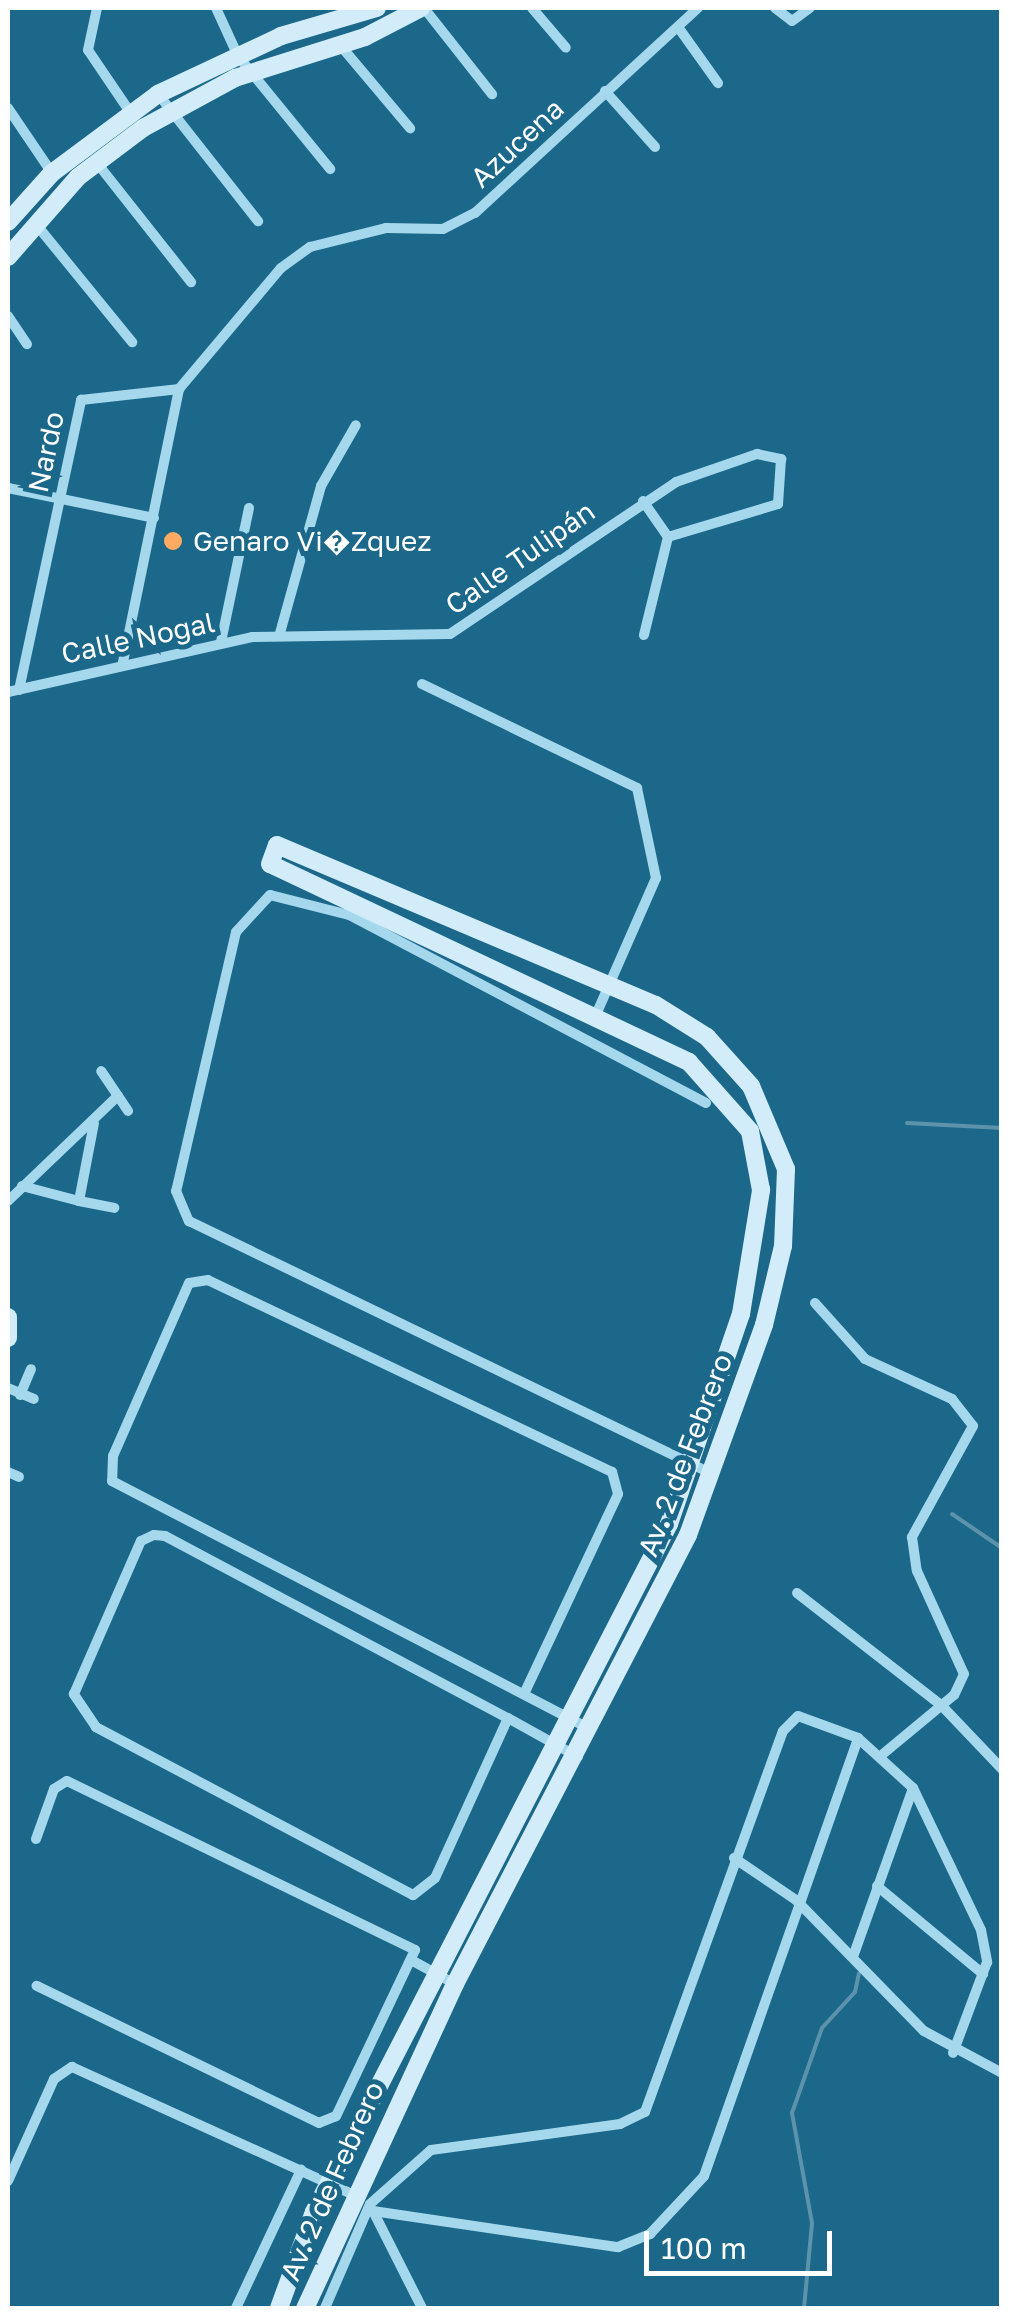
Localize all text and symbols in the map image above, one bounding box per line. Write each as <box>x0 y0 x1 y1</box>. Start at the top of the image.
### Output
street label: Azucena <box>464 92 570 194</box>
street label: Nardo <box>21 409 71 495</box>
street label: Calle Tulipán <box>439 494 601 622</box>
place label: Genaro Vi�Zquez <box>193 524 432 558</box>
marker: Genaro Vi�Zquez <box>162 530 184 552</box>
street label: Calle Nogal <box>58 605 218 671</box>
street label: Av. 2 de Febrero <box>631 1349 739 1561</box>
street label: Av. 2 de Febrero <box>273 2076 391 2286</box>
scale bar <box>649 2211 836 2273</box>
text: 100 m <box>661 2230 747 2266</box>

